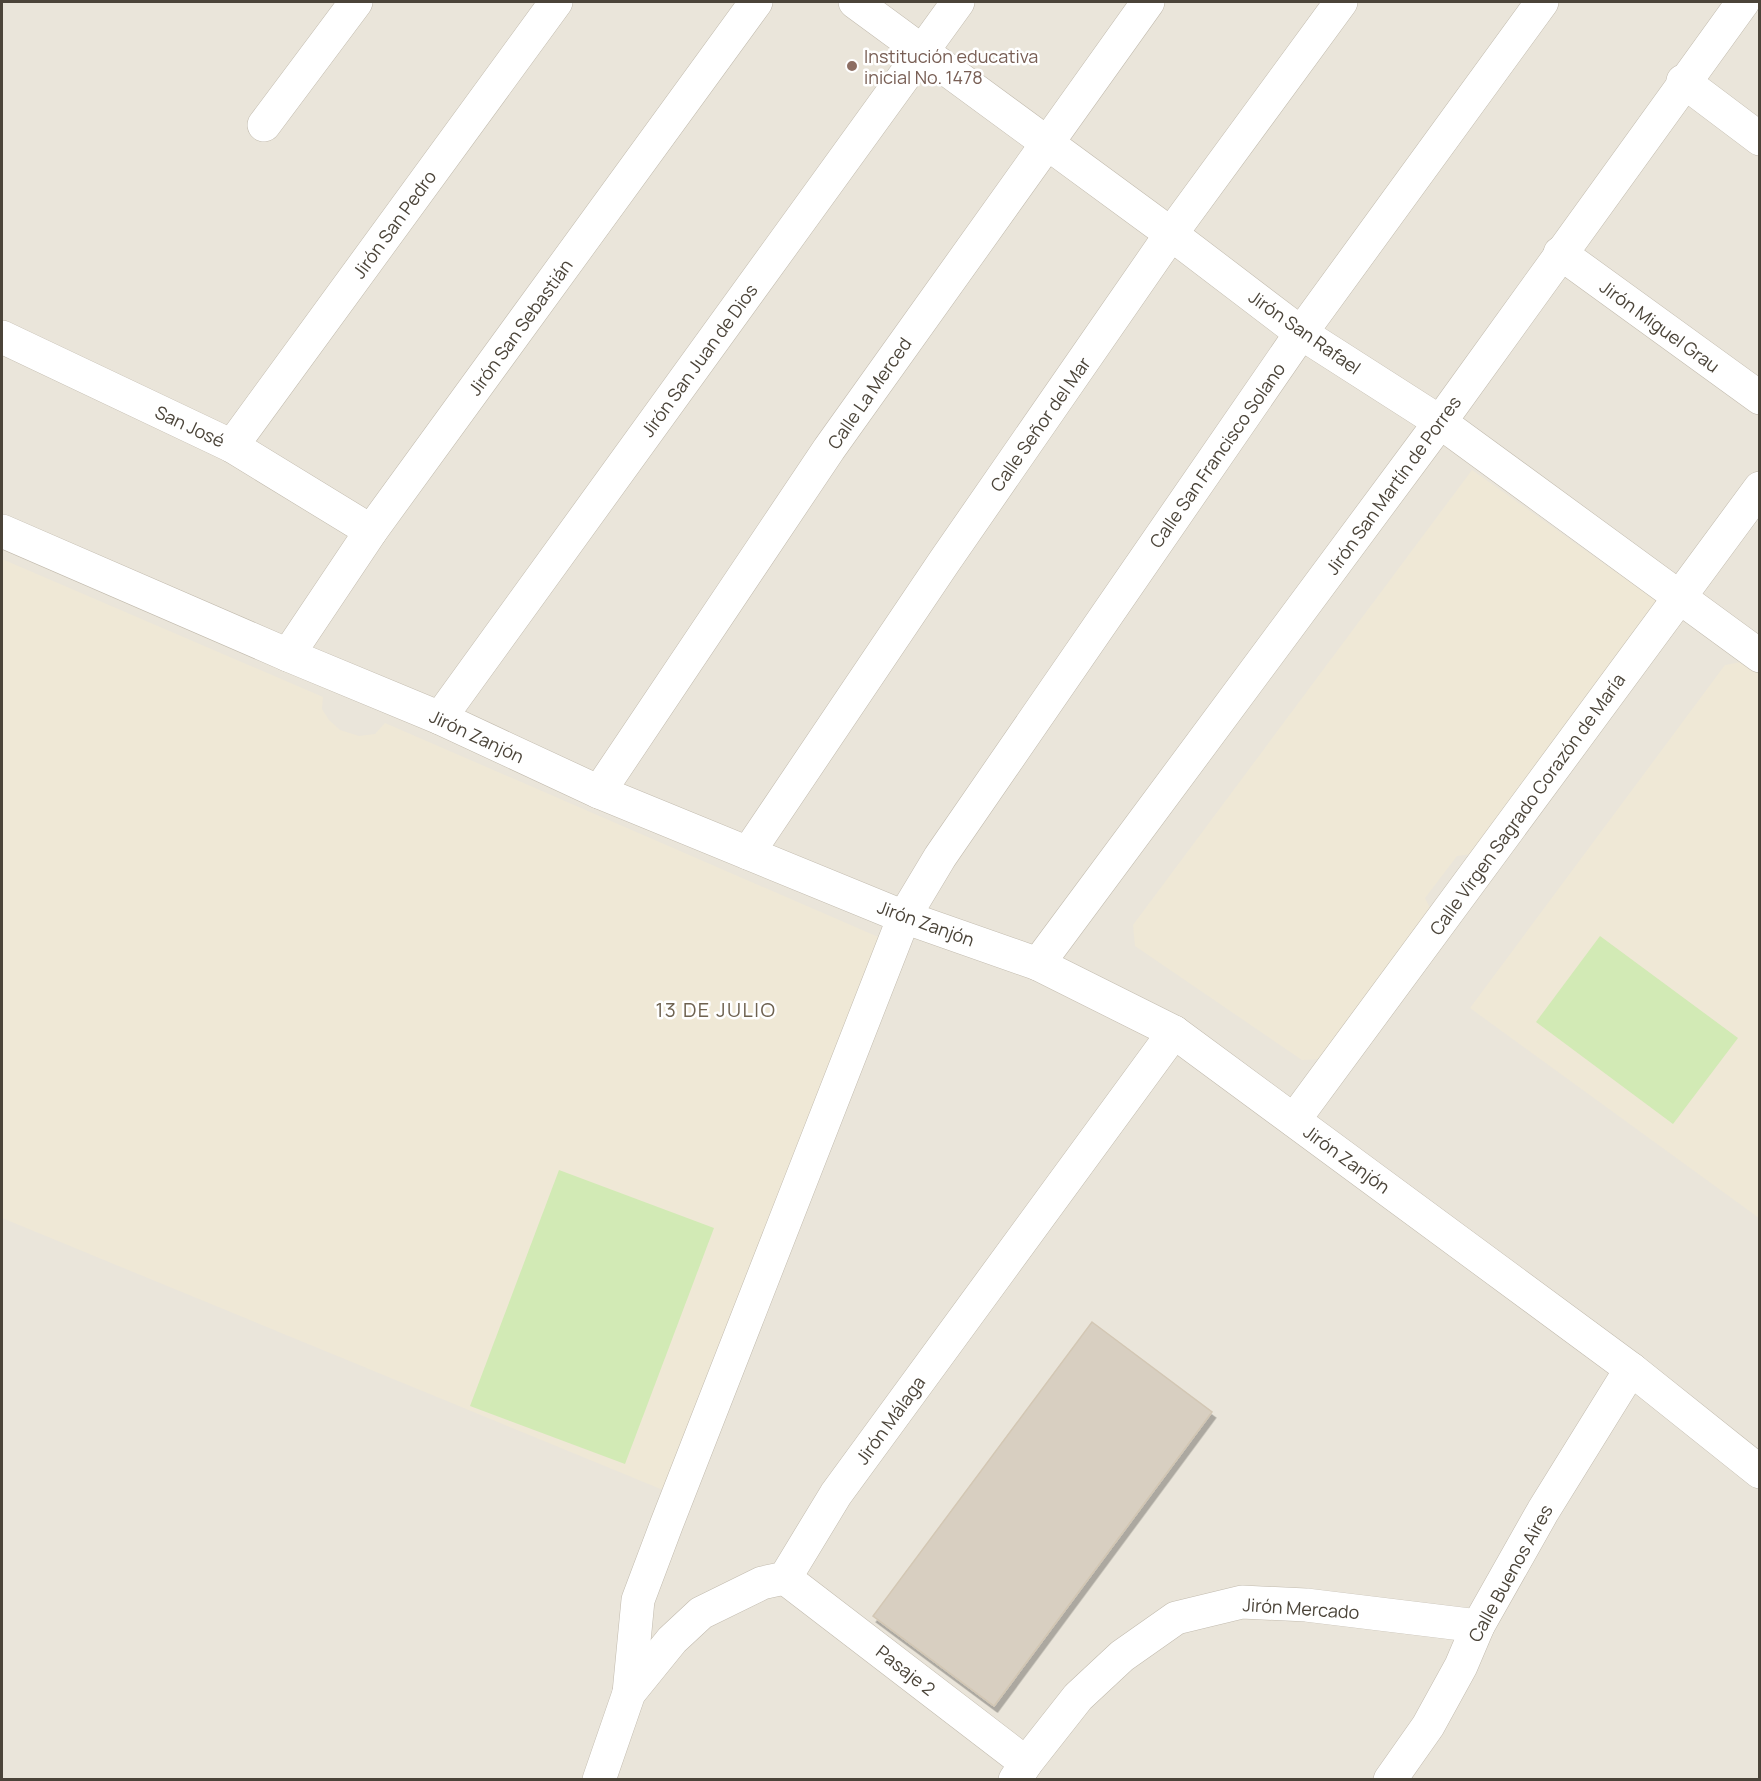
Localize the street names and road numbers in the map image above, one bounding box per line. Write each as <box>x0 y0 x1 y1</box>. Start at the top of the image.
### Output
street label: Jirón San Pedro <box>347 165 441 283</box>
street label: Jirón San Sebastián <box>462 254 578 400</box>
street label: Jirón Miguel Grau <box>1595 274 1725 378</box>
street label: Jirón San Juan de Dios <box>635 279 763 441</box>
street label: Jirón San Rafael <box>1244 284 1366 380</box>
street label: Calle La Merced <box>822 332 916 454</box>
street label: Calle Señor del Mar <box>985 352 1096 496</box>
street label: Calle San Francisco Solano <box>1144 358 1290 552</box>
street label: Jirón San Martín de Porres <box>1320 391 1466 579</box>
street label: San José <box>151 399 229 453</box>
street label: Calle Virgen Sagrado Corazón de María <box>1424 668 1630 940</box>
street label: Jirón Zanjón <box>426 704 528 768</box>
street label: Jirón Zanjón <box>874 894 978 952</box>
street label: Jirón Zanjón <box>1299 1119 1395 1199</box>
street label: Jirón Málaga <box>850 1371 930 1469</box>
street label: Calle Buenos Aires <box>1462 1500 1558 1646</box>
street label: Jirón Mercado <box>1242 1592 1360 1624</box>
street label: Pasaje 2 <box>872 1639 940 1701</box>

